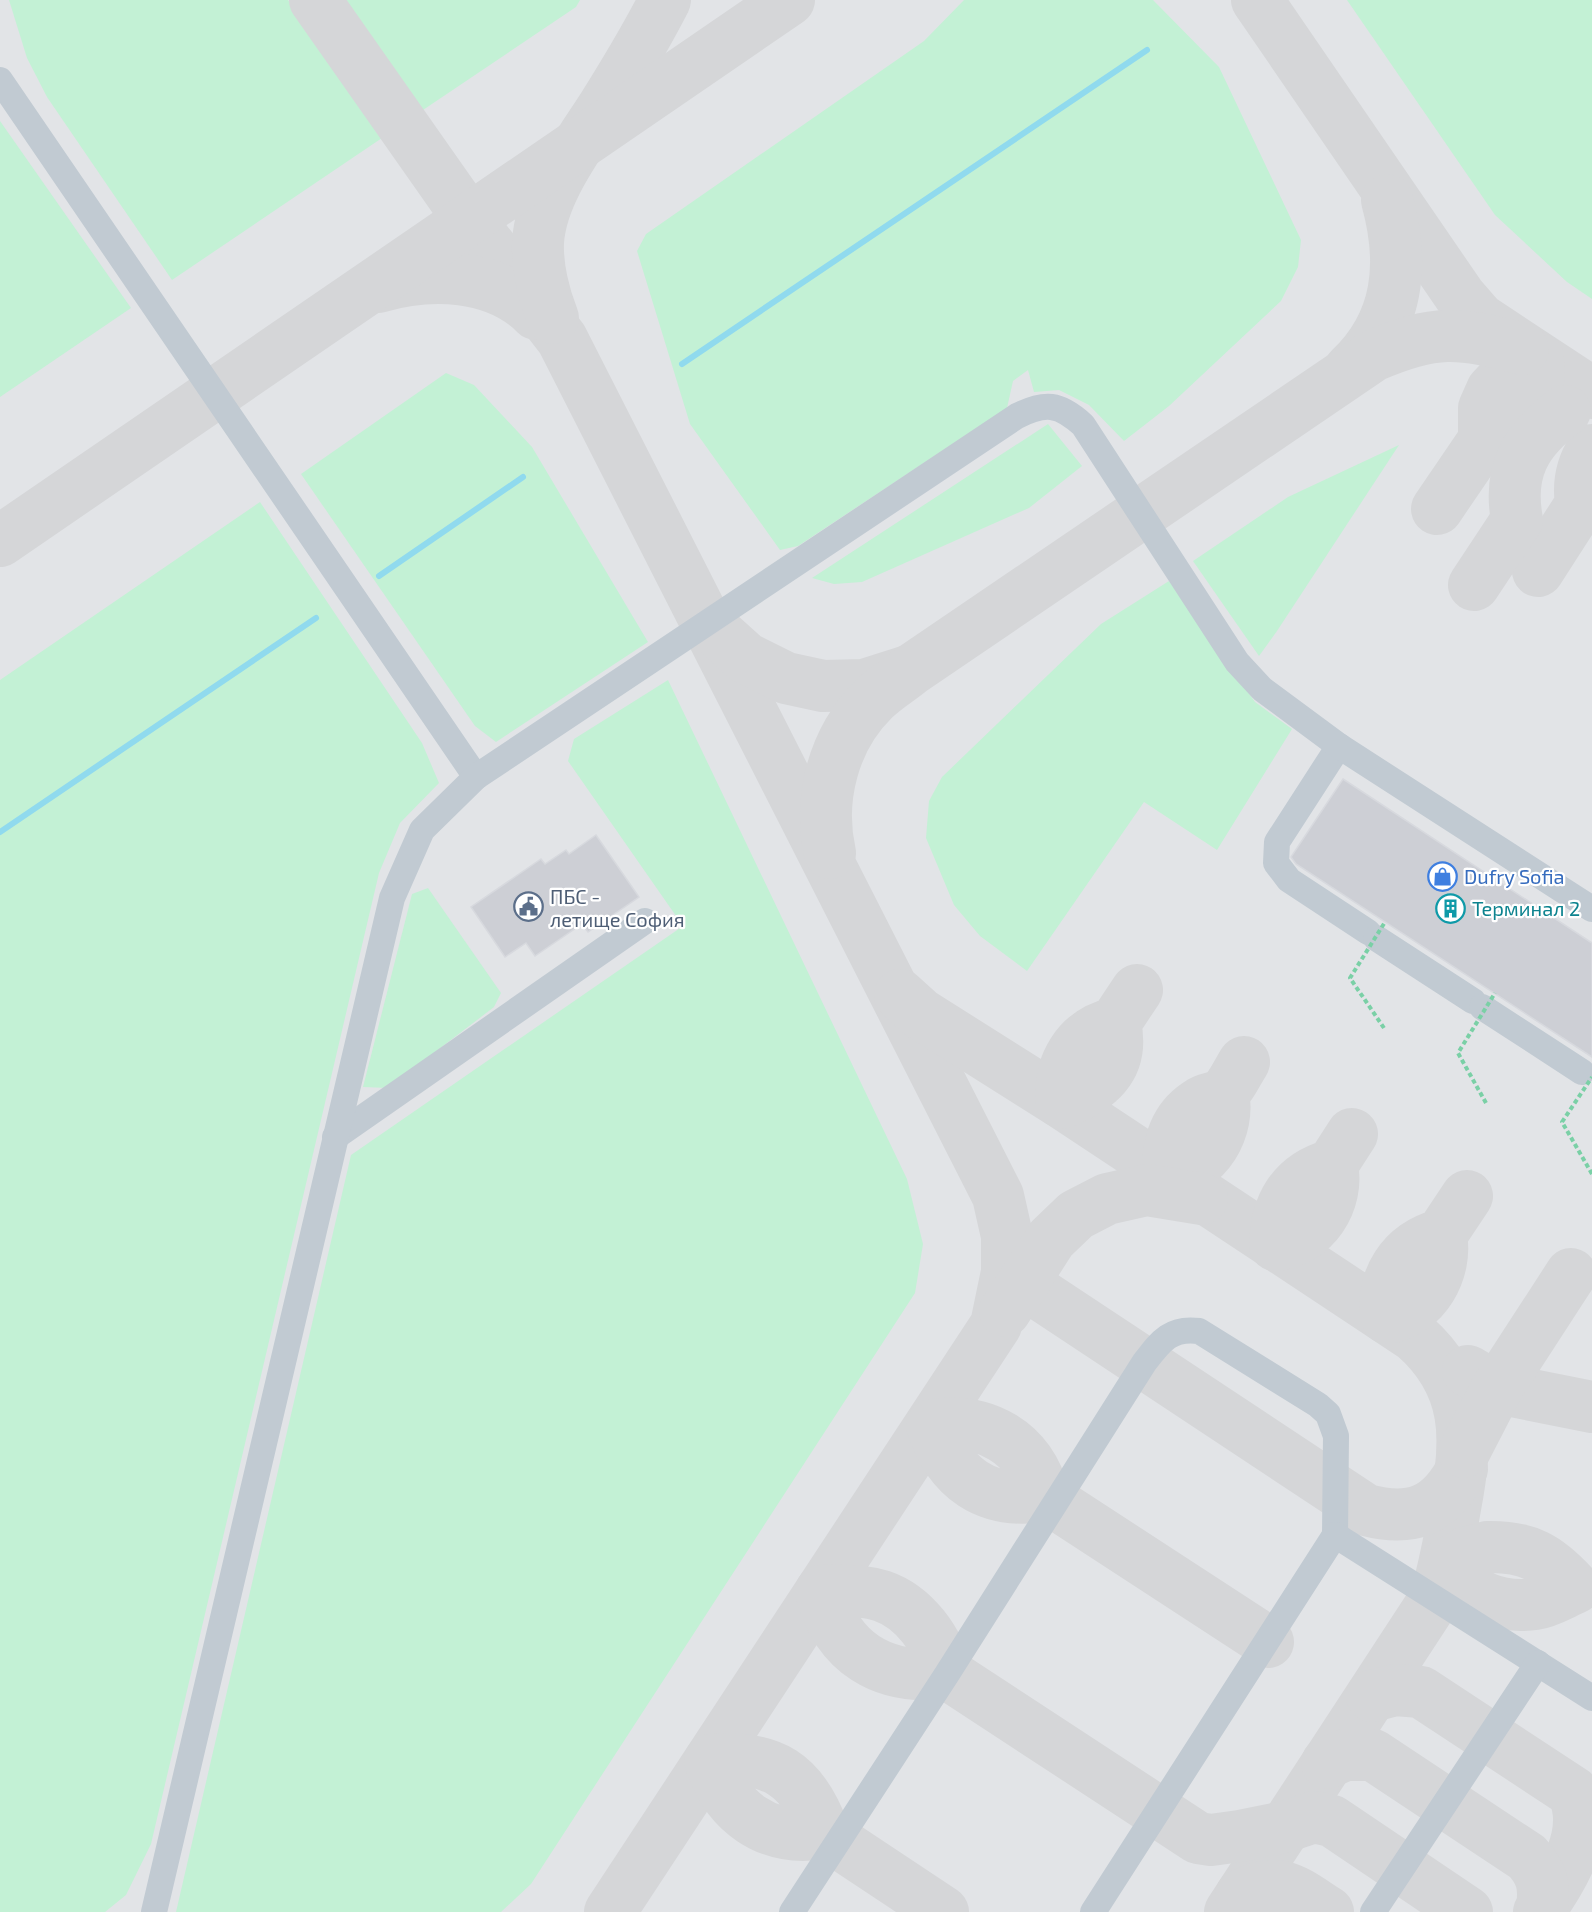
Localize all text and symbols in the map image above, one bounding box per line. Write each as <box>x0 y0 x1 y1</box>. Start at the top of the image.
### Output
shop icon: Dufry Sofia <box>1427 860 1459 892</box>
place label: Dufry Sofia <box>1464 864 1565 888</box>
place label: ПБС - летище София <box>550 884 685 931</box>
public building icon: ПБС - летище София <box>513 891 545 923</box>
building icon: Терминал 2 <box>1435 892 1467 924</box>
place label: Терминал 2 <box>1472 896 1580 920</box>

